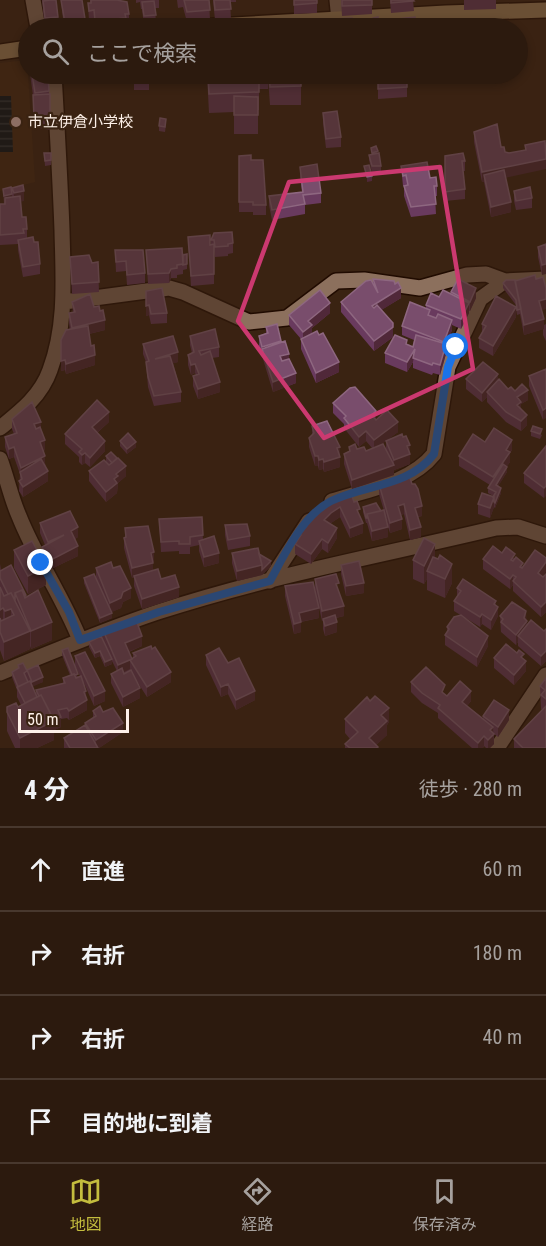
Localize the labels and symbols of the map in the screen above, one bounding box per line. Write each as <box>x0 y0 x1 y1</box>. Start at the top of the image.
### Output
place label: 市立伊倉小学校 <box>28 113 133 131</box>
marker: 市立伊倉小学校 <box>9 115 23 129</box>
route start <box>442 333 468 359</box>
route end <box>27 549 53 575</box>
scale bar <box>18 706 129 734</box>

